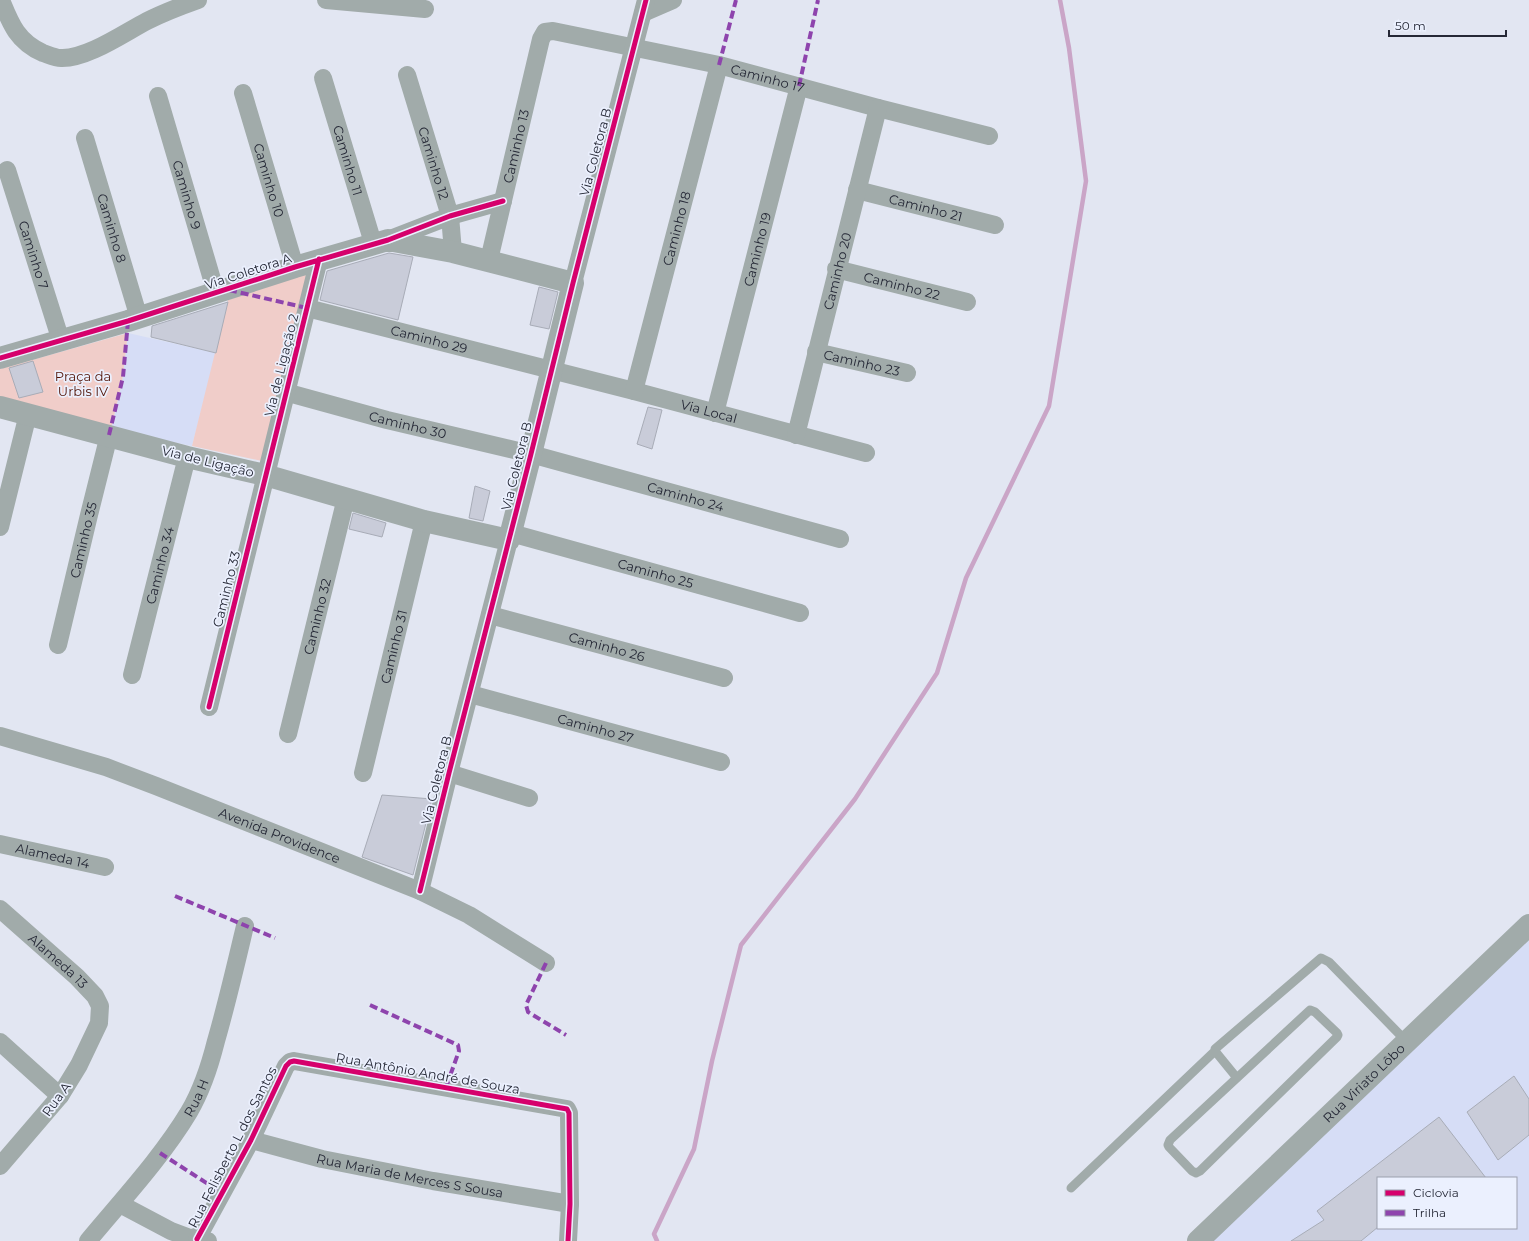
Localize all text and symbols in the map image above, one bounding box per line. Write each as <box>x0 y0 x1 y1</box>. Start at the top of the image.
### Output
scale bar <box>1389 12 1506 38</box>
text: 50 m <box>1395 18 1426 33</box>
street label: Caminho 17 <box>729 61 807 96</box>
street label: Via Coletora B <box>576 106 615 198</box>
street label: Caminho 13 <box>499 108 532 185</box>
street label: Caminho 11 <box>330 123 366 197</box>
street label: Caminho 12 <box>415 125 452 201</box>
street label: Caminho 10 <box>250 141 288 219</box>
street label: Caminho 9 <box>169 158 205 231</box>
street label: Caminho 18 <box>659 190 694 267</box>
street label: Caminho 21 <box>887 190 964 224</box>
street label: Caminho 8 <box>94 191 130 265</box>
street label: Caminho 19 <box>740 211 774 288</box>
street label: Caminho 7 <box>15 219 52 291</box>
street label: Caminho 20 <box>820 231 855 311</box>
street label: Via Coletora A <box>203 249 294 293</box>
street label: Caminho 22 <box>862 268 942 303</box>
street label: Via de Ligação 2 <box>261 312 301 418</box>
street label: Caminho 29 <box>389 322 469 356</box>
street label: Caminho 23 <box>822 346 902 379</box>
park label: Praça da Urbis IV <box>55 368 111 399</box>
street label: Via Local <box>679 396 739 426</box>
street label: Caminho 30 <box>367 407 448 442</box>
street label: Via Coletora B <box>497 420 535 512</box>
street label: Via de Ligação <box>160 442 256 480</box>
street label: Caminho 24 <box>645 478 726 515</box>
street label: Caminho 35 <box>66 500 100 580</box>
street label: Caminho 34 <box>142 525 177 606</box>
street label: Caminho 33 <box>209 549 243 629</box>
street label: Caminho 25 <box>616 555 695 591</box>
street label: Caminho 32 <box>300 577 334 656</box>
street label: Caminho 31 <box>377 608 410 685</box>
street label: Caminho 26 <box>567 629 647 664</box>
street label: Caminho 27 <box>556 710 636 746</box>
street label: Via Coletora B <box>417 734 455 826</box>
street label: Avenida Providence <box>217 804 343 867</box>
street label: Alameda 14 <box>14 840 92 872</box>
street label: Alameda 13 <box>25 930 91 991</box>
street label: Rua Viriato Lôbo <box>1319 1040 1408 1126</box>
street label: Rua Antônio André de Souza <box>335 1049 521 1097</box>
street label: Rua Felisberto L dos Santos <box>184 1064 280 1230</box>
street label: Rua H <box>180 1077 212 1119</box>
street label: Rua A <box>38 1078 74 1119</box>
street label: Rua Maria de Merces S Sousa <box>315 1150 505 1201</box>
legend <box>1377 1177 1517 1229</box>
text: Ciclovia <box>1413 1185 1459 1200</box>
text: Trilha <box>1413 1205 1446 1220</box>

